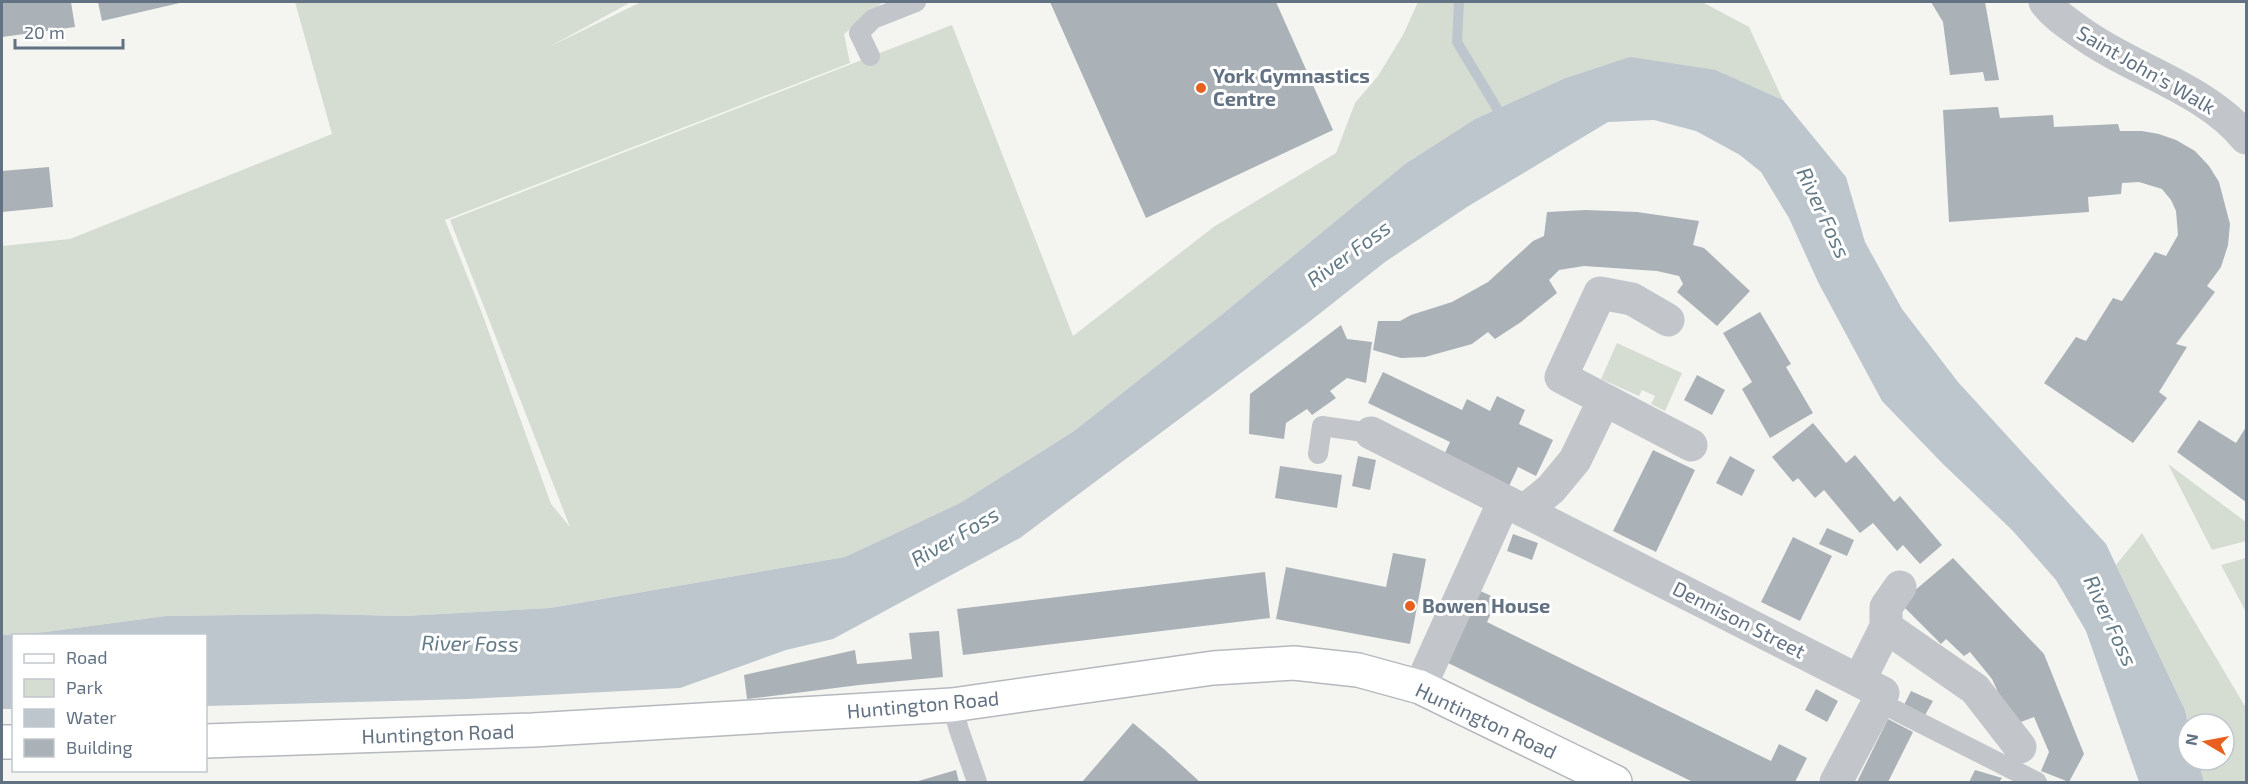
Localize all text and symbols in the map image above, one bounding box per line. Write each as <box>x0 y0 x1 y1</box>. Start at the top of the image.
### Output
scale bar <box>15 12 123 50</box>
street label: Saint John's Walk <box>2073 20 2220 119</box>
text: 20 m <box>24 21 65 43</box>
place label: York Gymnastics Centre <box>1213 63 1370 110</box>
marker: York Gymnastics Centre <box>1194 81 1208 95</box>
water label: River Foss <box>1792 163 1856 262</box>
water label: River Foss <box>1301 214 1395 291</box>
water label: River Foss <box>906 501 1003 571</box>
water label: River Foss <box>2079 571 2143 670</box>
street label: Dennison Street <box>1669 575 1810 663</box>
place label: Bowen House <box>1422 593 1550 617</box>
marker: Bowen House <box>1403 599 1417 613</box>
water label: River Foss <box>421 629 519 656</box>
legend <box>12 634 207 772</box>
text: Road <box>66 646 107 668</box>
text: Park <box>66 676 103 698</box>
street label: Huntington Road <box>1412 677 1561 763</box>
street label: Huntington Road <box>846 685 1000 723</box>
text: Water <box>66 706 116 728</box>
north arrow <box>2176 712 2236 772</box>
street label: Huntington Road <box>361 718 515 748</box>
text: N <box>2180 732 2201 747</box>
text: Building <box>66 736 133 758</box>

